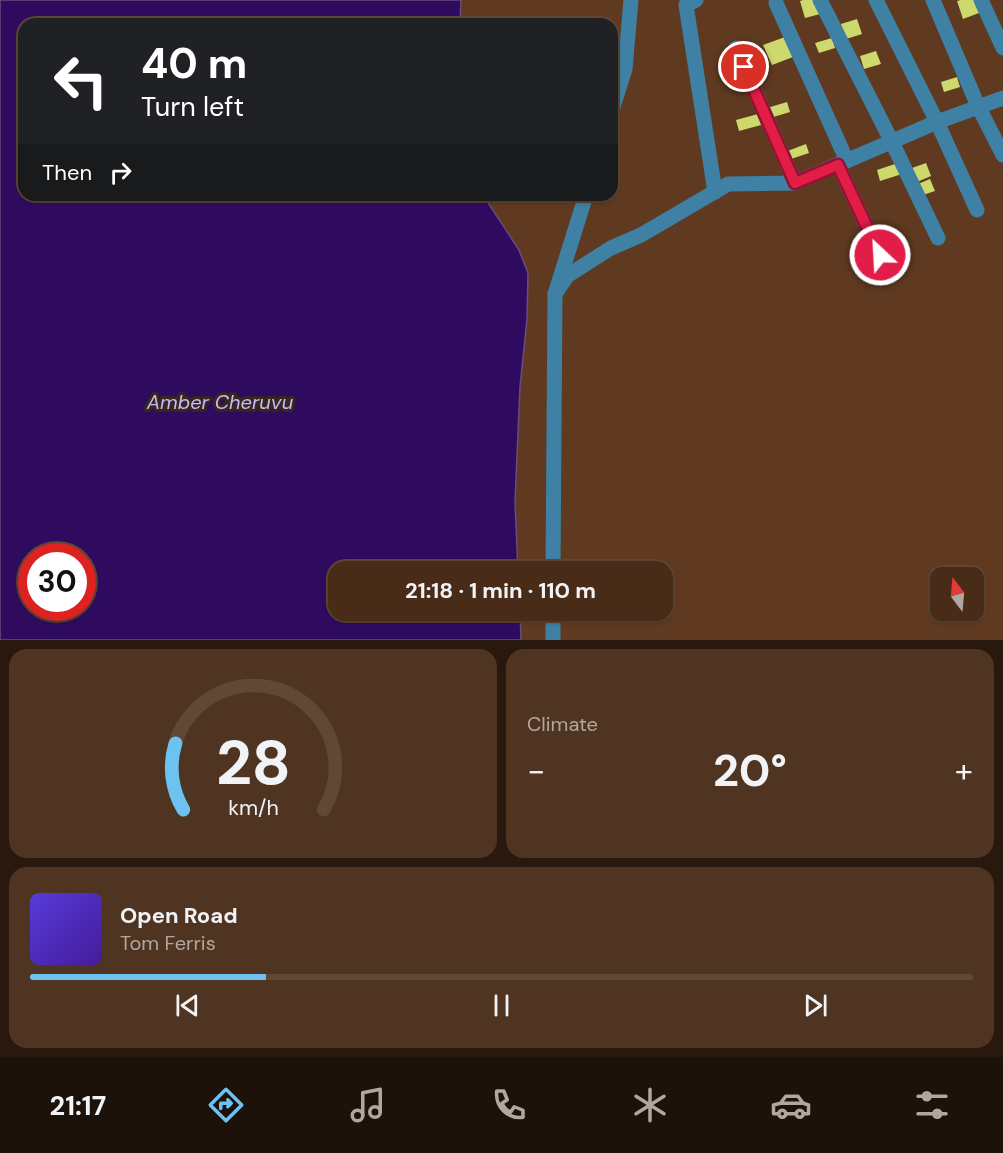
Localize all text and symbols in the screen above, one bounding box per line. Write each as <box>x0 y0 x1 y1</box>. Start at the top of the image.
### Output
text: 40 m <box>141 36 247 91</box>
pin <box>718 41 769 92</box>
icon: left <box>42 42 120 120</box>
icon: arrive <box>727 50 760 83</box>
text: Turn left <box>141 89 244 124</box>
icon: right <box>104 156 137 189</box>
text: Then <box>42 158 92 187</box>
position arrow <box>848 223 912 287</box>
water label: Amber Cheruvu <box>146 389 293 415</box>
speed limit sign: 30 <box>18 543 96 621</box>
north arrow <box>930 567 984 621</box>
map controls <box>930 567 984 621</box>
text: 21:18 · 1 min · 110 m <box>405 576 596 605</box>
text: Climate <box>527 711 598 737</box>
text: 28 <box>215 722 291 803</box>
text: 20° <box>713 741 787 800</box>
text: − <box>527 749 545 792</box>
text: + <box>955 749 973 792</box>
text: km/h <box>228 795 278 823</box>
text: Open Road <box>120 901 238 930</box>
text: Tom Ferris <box>120 930 216 956</box>
icon: previous <box>171 989 204 1022</box>
icon: pause <box>485 989 518 1022</box>
icon: next <box>799 989 832 1022</box>
icon: directions <box>205 1084 247 1126</box>
icon: music <box>347 1084 389 1126</box>
icon: phone <box>488 1084 530 1126</box>
icon: climate <box>629 1084 671 1126</box>
icon: car <box>770 1084 812 1126</box>
icon: filters <box>911 1084 953 1126</box>
text: 21:17 <box>50 1088 106 1123</box>

